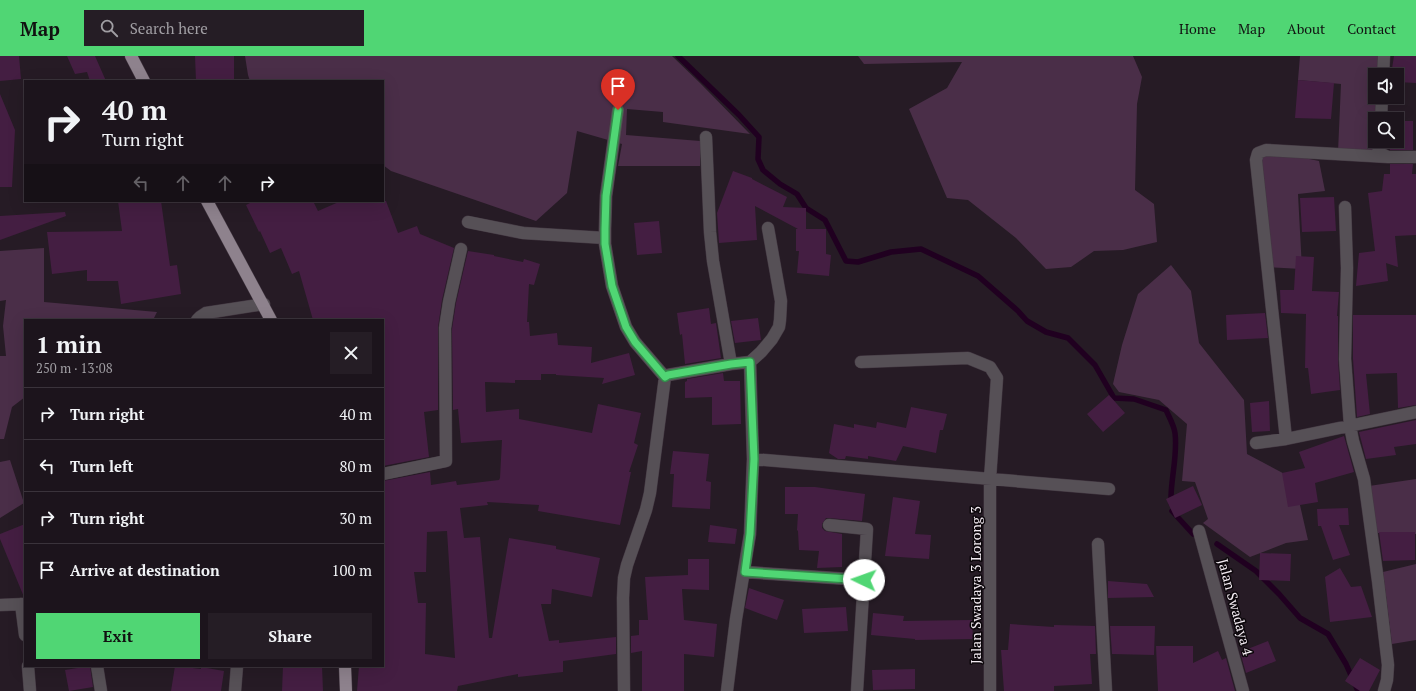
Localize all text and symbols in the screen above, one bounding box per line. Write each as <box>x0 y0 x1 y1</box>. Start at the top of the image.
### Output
search box <box>84 10 364 46</box>
text: Map <box>20 16 60 41</box>
icon: search <box>98 17 120 39</box>
text: Search here <box>130 18 208 38</box>
text: Home <box>1179 19 1216 38</box>
text: Map <box>1238 19 1265 38</box>
text: About <box>1287 19 1325 38</box>
text: Contact <box>1347 19 1396 38</box>
map controls <box>1368 68 1404 148</box>
button: sound <box>1368 68 1404 104</box>
pin <box>601 69 635 110</box>
icon: arrive <box>607 75 629 97</box>
text: 40 m <box>102 91 167 128</box>
icon: right <box>36 96 88 148</box>
button: search <box>1368 112 1404 148</box>
text: Turn right <box>102 127 184 151</box>
icon: left <box>130 172 152 194</box>
icon: ahead <box>172 172 194 194</box>
icon: ahead <box>214 172 236 194</box>
icon: right <box>256 172 278 194</box>
text: 1 min <box>36 328 102 360</box>
button: close <box>330 332 372 374</box>
text: 250 m · 13:08 <box>36 359 113 377</box>
icon: right <box>36 403 58 425</box>
text: Turn right <box>70 404 145 424</box>
text: 40 m <box>339 404 372 424</box>
icon: left <box>36 455 58 477</box>
text: Turn left <box>70 456 134 476</box>
text: 80 m <box>339 456 372 476</box>
street label: Jalan Swadaya 3 Lorong 3 <box>966 506 985 664</box>
icon: right <box>36 507 58 529</box>
text: Turn right <box>70 508 145 528</box>
text: 30 m <box>339 508 372 528</box>
street label: Jalan Swadaya 4 <box>1214 557 1258 658</box>
icon: arrive <box>36 559 58 581</box>
position arrow <box>843 559 885 601</box>
text: Arrive at destination <box>70 560 220 580</box>
text: 100 m <box>331 560 372 580</box>
button: Exit <box>36 613 200 659</box>
button: Share <box>208 613 372 659</box>

